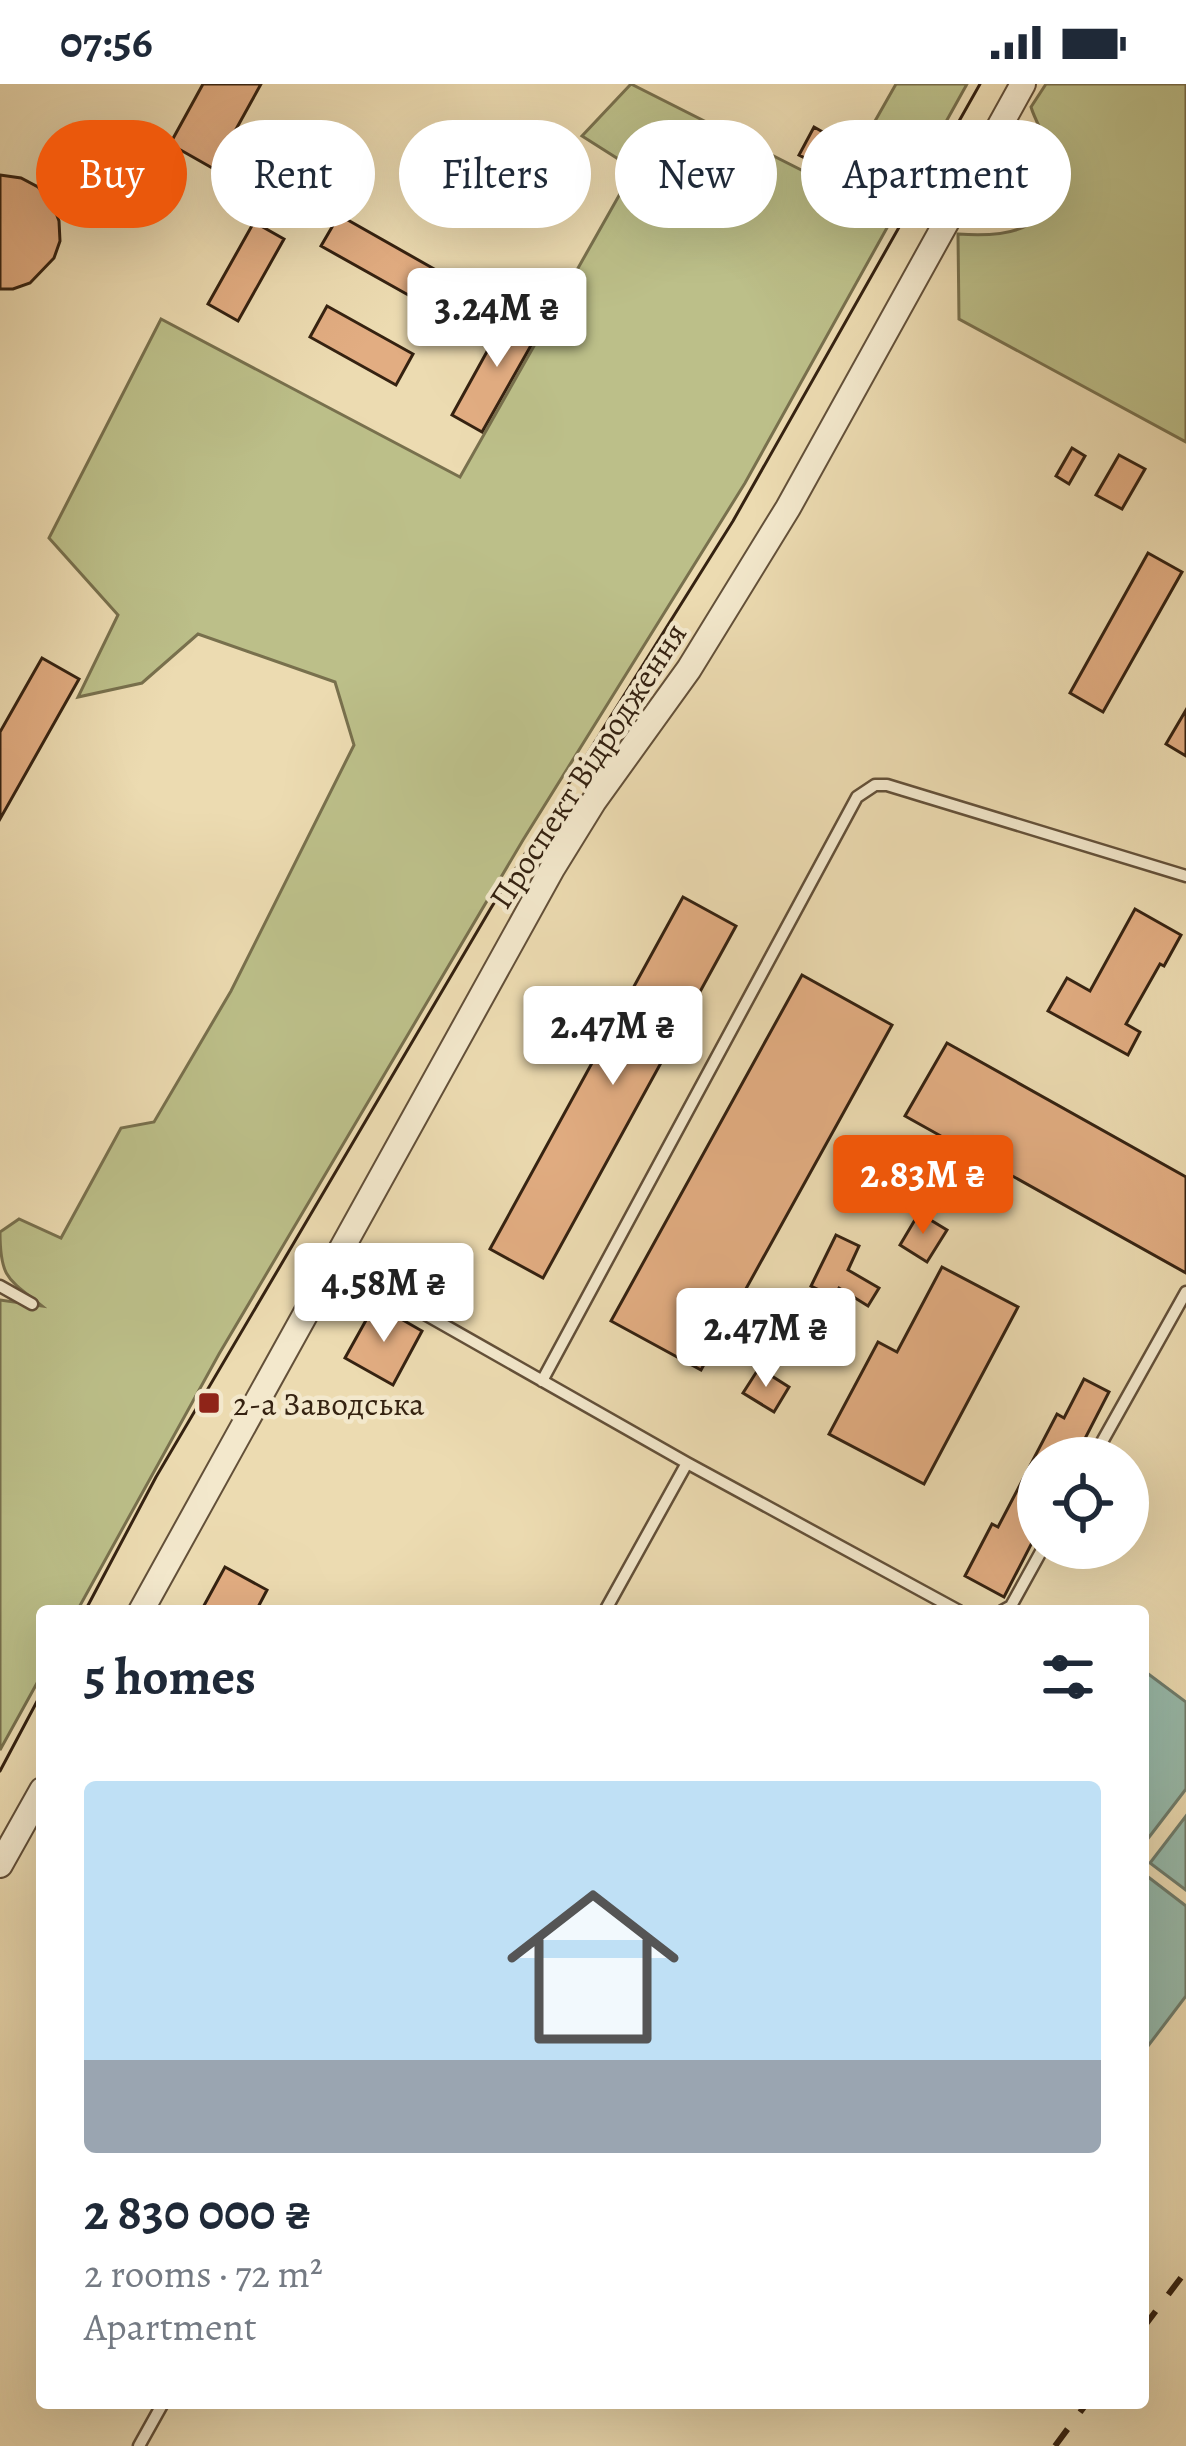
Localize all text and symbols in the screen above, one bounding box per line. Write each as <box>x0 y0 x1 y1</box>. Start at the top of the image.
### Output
text: 07:56 <box>60 11 153 73</box>
chip: Buy <box>36 120 187 228</box>
chip: Rent <box>211 120 375 228</box>
chip: Filters <box>399 120 591 228</box>
chip: New <box>615 120 777 228</box>
chip: Apartment <box>801 120 1071 228</box>
pin: 3.24M ₴ <box>386 268 608 370</box>
text: 3.24M ₴ <box>434 280 560 333</box>
street label: Проспект Відродження <box>478 614 697 917</box>
pin: 2.47M ₴ <box>502 986 724 1088</box>
text: 2.47M ₴ <box>550 998 676 1051</box>
pin: 2.83M ₴ <box>812 1135 1034 1237</box>
text: 2.83M ₴ <box>860 1147 986 1200</box>
pin: 4.58M ₴ <box>273 1243 495 1345</box>
text: 4.58M ₴ <box>322 1255 447 1308</box>
pin: 2.47M ₴ <box>655 1288 877 1390</box>
text: 2.47M ₴ <box>703 1300 829 1353</box>
place label: 2-а Заводська <box>233 1381 425 1426</box>
marker: 2-а Заводська <box>196 1390 222 1416</box>
map controls <box>1017 1437 1149 1569</box>
button: locate <box>1017 1437 1149 1569</box>
text: 5 homes <box>84 1642 256 1712</box>
icon: filters <box>1035 1644 1101 1710</box>
icon: home <box>485 1859 701 2075</box>
text: 2 830 000 ₴ <box>84 2177 312 2247</box>
text: 2 rooms · 72 m² <box>84 2247 323 2300</box>
text: Apartment <box>84 2300 257 2353</box>

